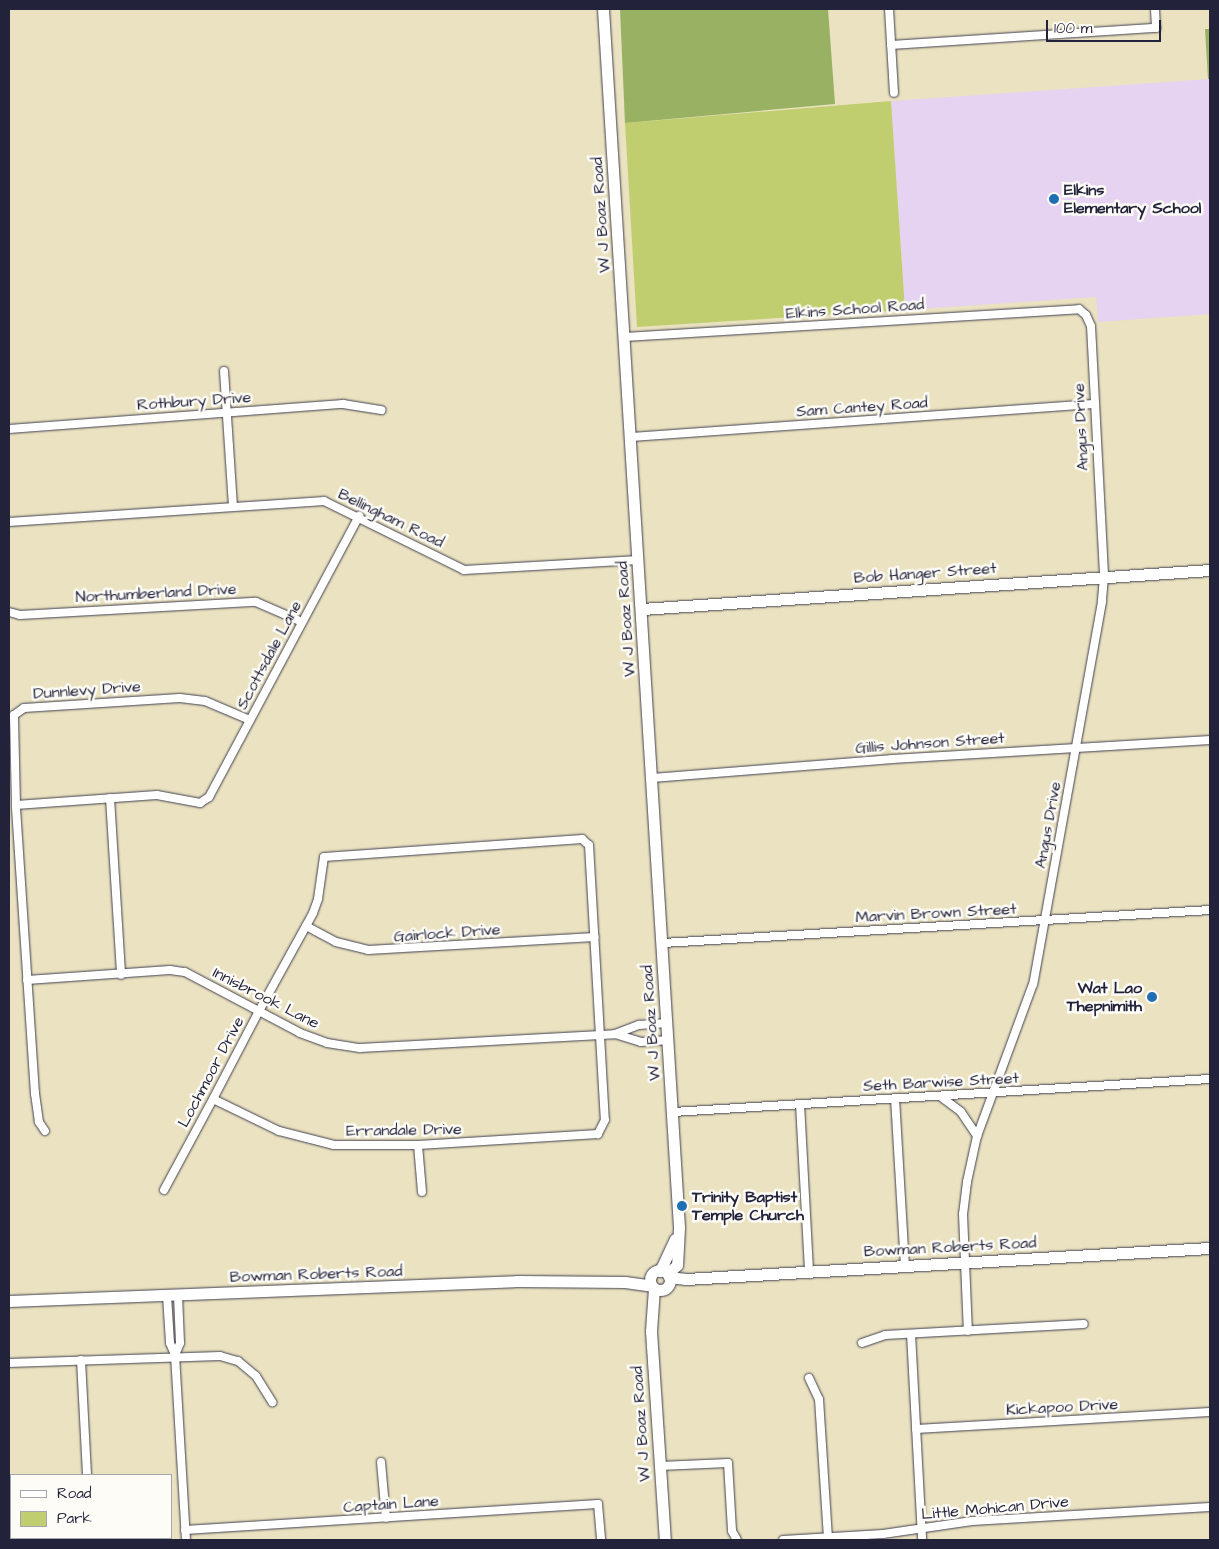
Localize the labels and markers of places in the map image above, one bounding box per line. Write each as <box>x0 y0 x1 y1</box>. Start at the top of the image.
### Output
place label: Elkins Elementary School <box>1064 180 1201 218</box>
marker: Elkins Elementary School <box>1048 193 1060 205</box>
place label: Wat Lao Thepnimith <box>1067 978 1142 1016</box>
marker: Wat Lao Thepnimith <box>1146 991 1158 1003</box>
place label: Trinity Baptist Temple Church <box>692 1187 804 1225</box>
marker: Trinity Baptist Temple Church <box>676 1200 688 1212</box>

